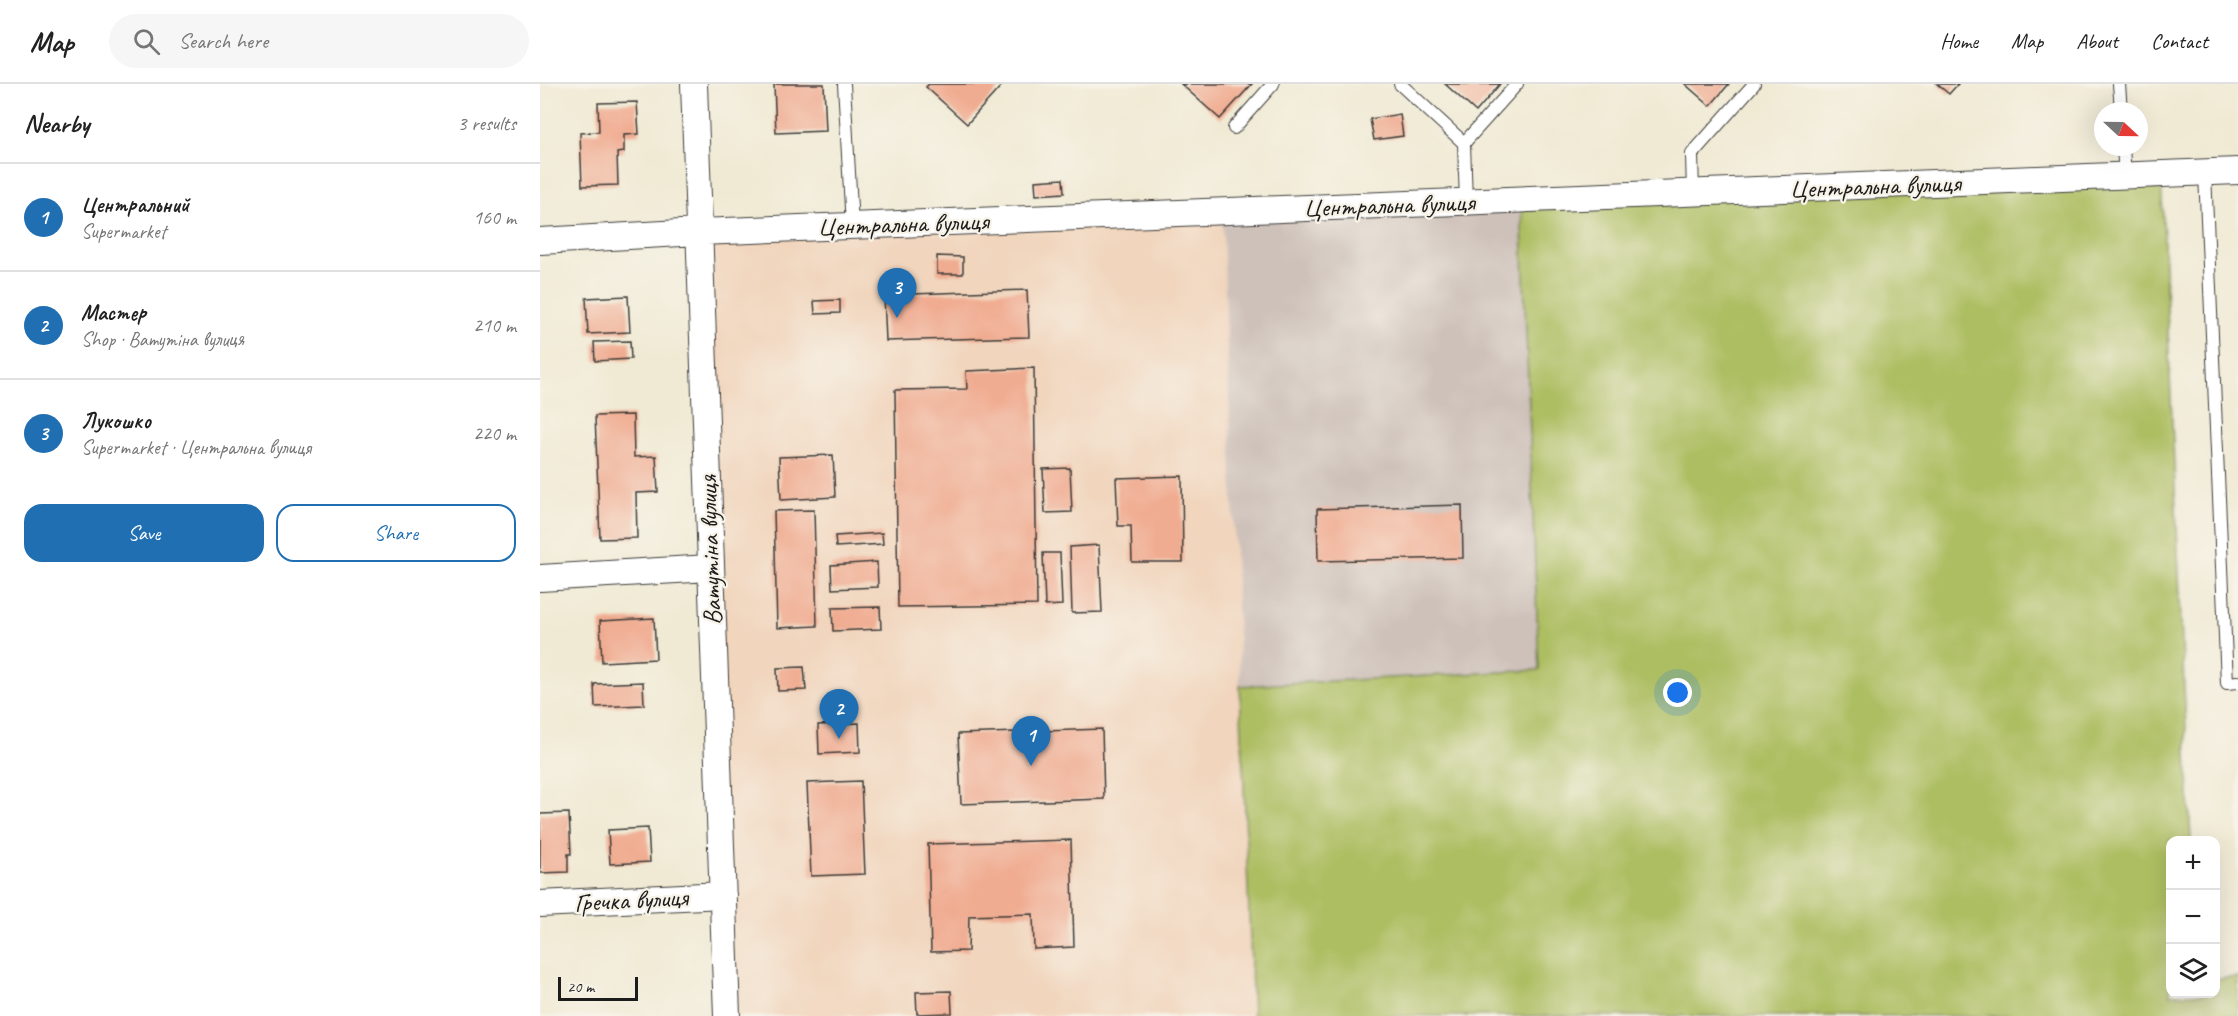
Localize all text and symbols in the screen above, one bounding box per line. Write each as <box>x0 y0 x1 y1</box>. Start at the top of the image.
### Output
search box <box>109 14 529 68</box>
text: Map <box>30 24 73 59</box>
icon: search <box>130 25 163 58</box>
text: Search here <box>178 27 268 55</box>
text: Home <box>1940 28 1978 54</box>
text: Map <box>2011 28 2043 54</box>
text: About <box>2076 28 2118 54</box>
text: Contact <box>2151 28 2208 54</box>
north arrow <box>2094 102 2148 156</box>
text: Nearby <box>24 107 89 140</box>
text: 3 results <box>457 111 516 136</box>
street label: Центральна вулиця <box>1789 166 1963 205</box>
street label: Центральна вулиця <box>1303 185 1477 224</box>
text: Центральний <box>81 191 189 219</box>
street label: Центральна вулиця <box>817 204 991 243</box>
text: 1 <box>39 205 48 230</box>
text: 160 m <box>473 205 516 230</box>
text: Supermarket <box>81 219 166 244</box>
pin: 3 <box>878 268 916 318</box>
text: Мастер <box>81 299 146 327</box>
text: 2 <box>39 313 48 338</box>
text: 210 m <box>473 313 516 338</box>
text: Shop · Ватутіна вулиця <box>81 327 244 352</box>
text: Лукошко <box>81 407 151 435</box>
text: 3 <box>39 421 48 446</box>
text: 220 m <box>473 421 516 446</box>
text: Supermarket · Центральна вулиця <box>81 435 311 460</box>
street label: Ватутіна вулиця <box>691 473 729 626</box>
button: Save <box>24 504 264 562</box>
button: Share <box>276 504 516 562</box>
your location <box>1663 678 1692 707</box>
pin: 2 <box>820 690 858 739</box>
pin: 1 <box>1012 716 1050 766</box>
map controls <box>2166 836 2220 998</box>
button: + <box>2166 836 2220 890</box>
street label: Гречка вулиця <box>574 880 690 919</box>
button: − <box>2166 890 2220 944</box>
button: layers <box>2166 944 2220 998</box>
scale bar <box>558 974 638 1002</box>
text: 20 m <box>567 977 594 997</box>

